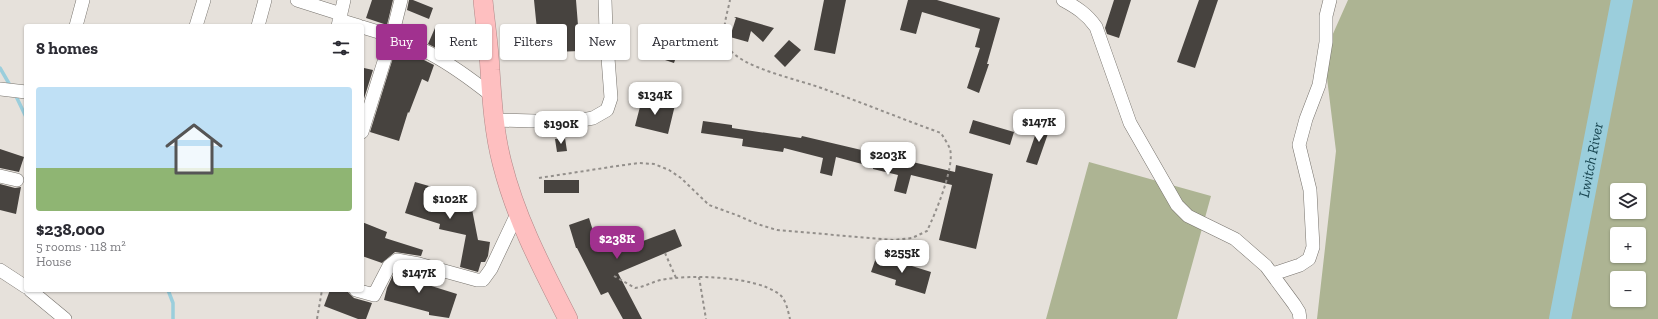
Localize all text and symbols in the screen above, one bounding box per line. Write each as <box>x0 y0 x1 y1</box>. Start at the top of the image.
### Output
chip: Buy <box>376 24 427 60</box>
chip: Rent <box>435 24 492 60</box>
chip: Filters <box>500 24 567 60</box>
chip: New <box>575 24 630 60</box>
chip: Apartment <box>638 24 732 60</box>
icon: filters <box>330 37 352 59</box>
text: 8 homes <box>36 38 98 58</box>
pin: $134K <box>627 82 683 116</box>
text: $134K <box>638 87 672 102</box>
pin: $147K <box>1011 109 1067 143</box>
pin: $190K <box>533 111 589 145</box>
icon: home <box>158 113 230 185</box>
text: $147K <box>1022 114 1056 129</box>
text: $190K <box>544 116 578 131</box>
water label: Lwitch River <box>1575 120 1607 199</box>
pin: $203K <box>860 142 916 176</box>
text: $203K <box>870 147 906 162</box>
map controls <box>1610 183 1646 307</box>
button: layers <box>1610 183 1646 219</box>
pin: $102K <box>422 186 478 220</box>
text: $102K <box>433 191 467 206</box>
text: $238,000 <box>36 219 105 239</box>
pin: $238K <box>589 226 645 260</box>
button: + <box>1610 227 1646 263</box>
text: $238K <box>599 231 635 246</box>
text: 5 rooms · 118 m² <box>36 239 126 254</box>
pin: $255K <box>874 240 930 274</box>
text: $255K <box>884 245 920 260</box>
text: House <box>36 254 71 269</box>
pin: $147K <box>391 260 447 294</box>
text: $147K <box>402 265 436 280</box>
button: − <box>1610 271 1646 307</box>

